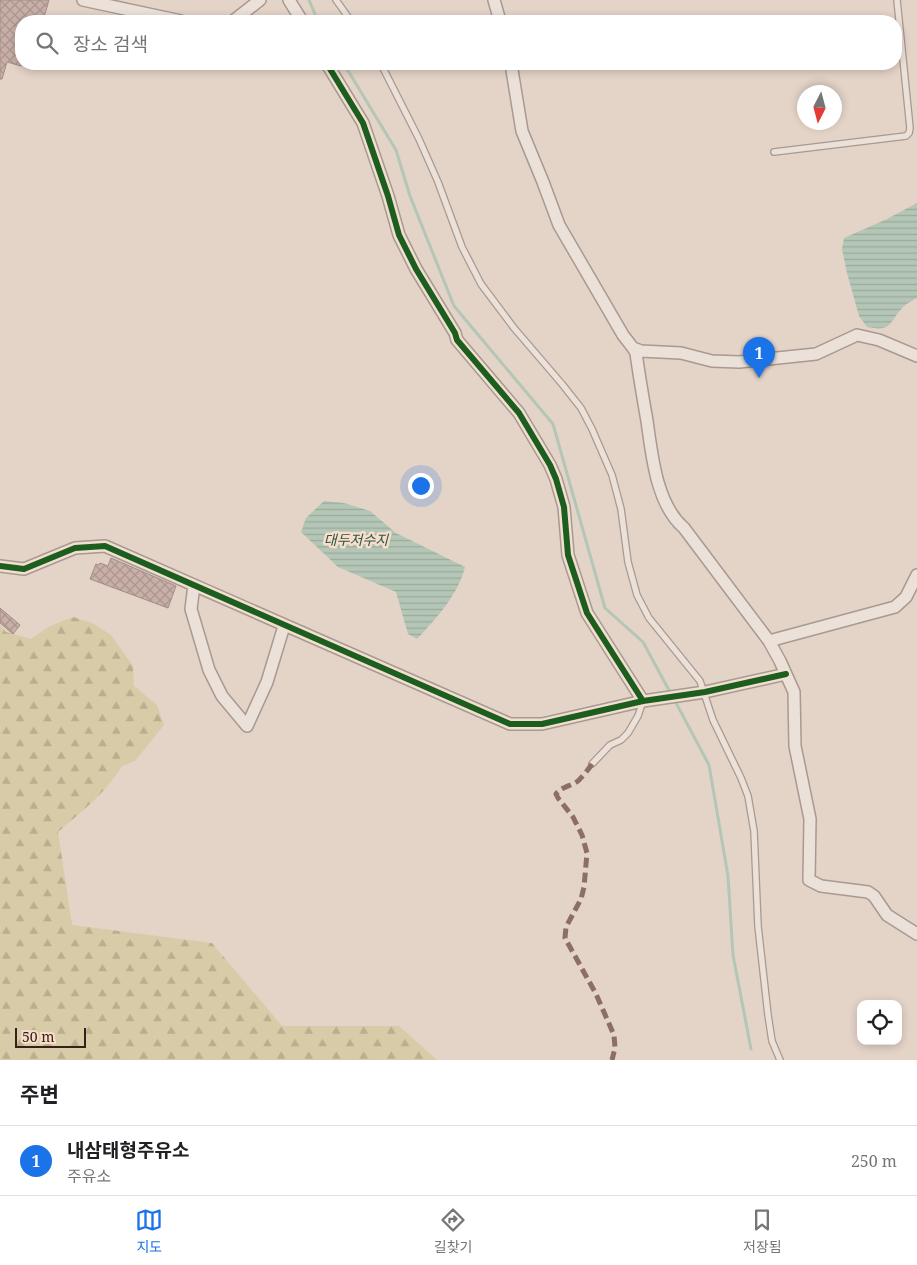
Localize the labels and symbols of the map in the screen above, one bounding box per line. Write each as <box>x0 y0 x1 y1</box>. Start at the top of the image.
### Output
north arrow <box>797 85 842 130</box>
pin: 1 <box>743 337 775 378</box>
your location <box>408 473 434 499</box>
water label: 대두저수지 <box>324 530 389 549</box>
scale bar <box>15 1025 86 1048</box>

